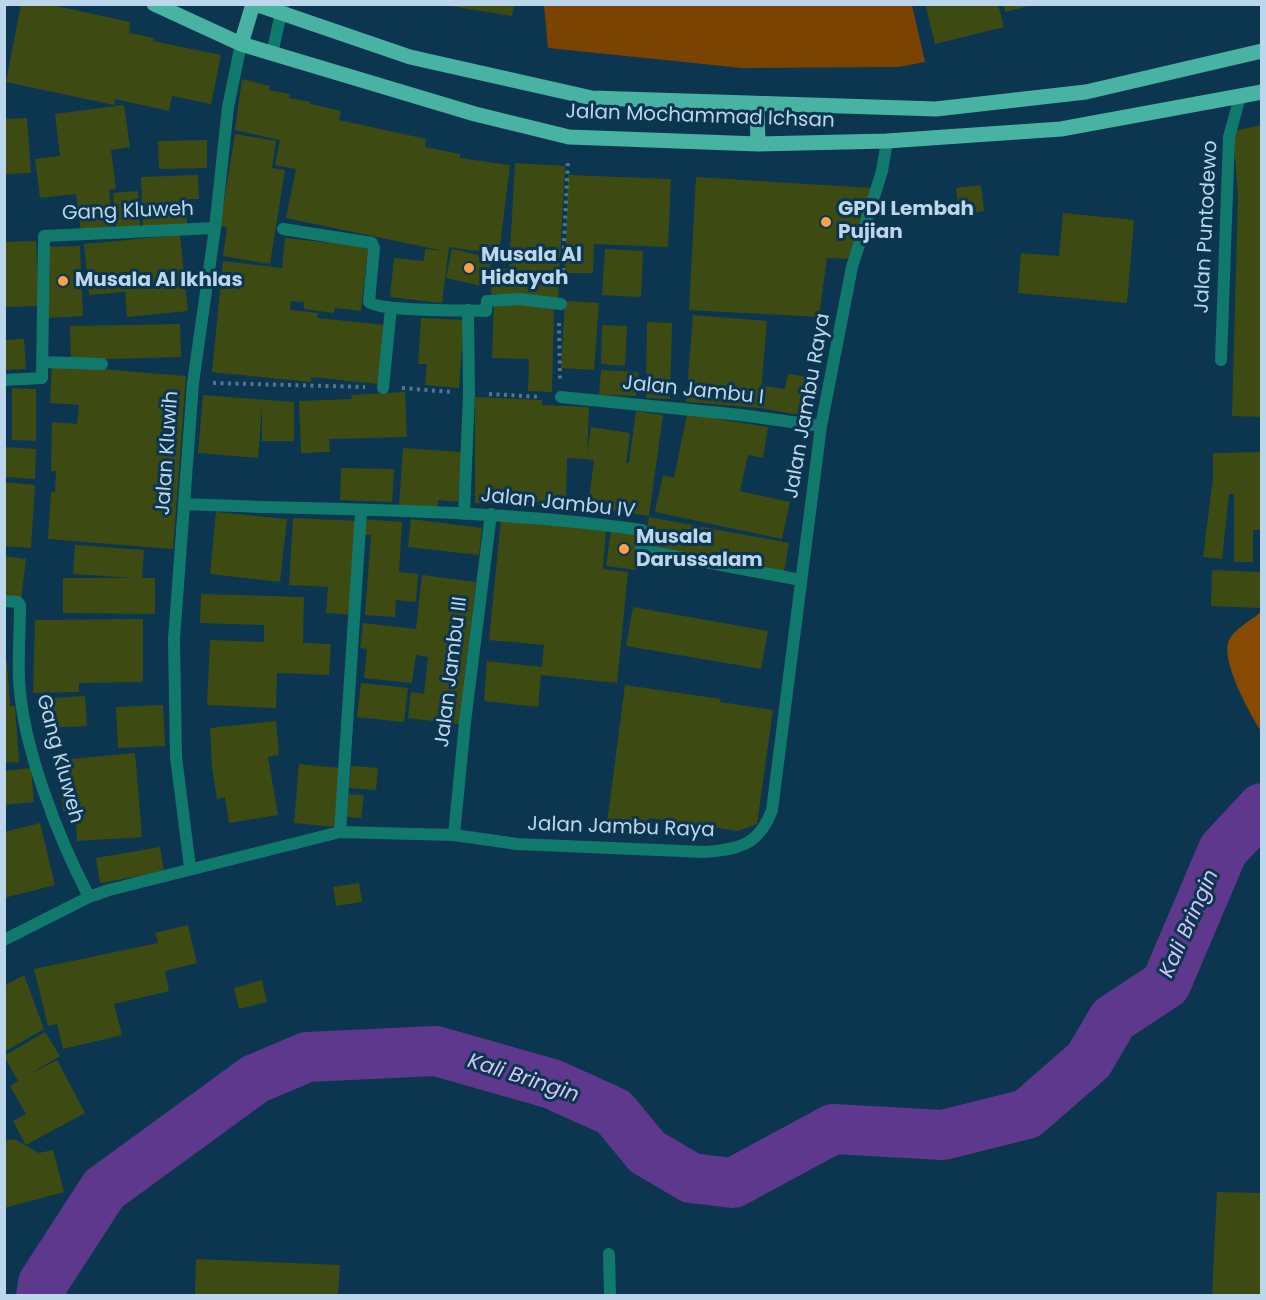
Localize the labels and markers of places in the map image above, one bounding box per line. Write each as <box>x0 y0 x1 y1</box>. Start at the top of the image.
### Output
place label: GPDI Lembah Pujian <box>838 198 974 245</box>
marker: GPDI Lembah Pujian <box>819 215 833 229</box>
place label: Musala Al Hidayah <box>481 244 582 291</box>
marker: Musala Al Hidayah <box>462 261 476 275</box>
place label: Musala Al Ikhlas <box>75 269 243 293</box>
marker: Musala Al Ikhlas <box>56 274 70 288</box>
place label: Musala Darussalam <box>636 526 763 573</box>
marker: Musala Darussalam <box>617 542 631 556</box>

